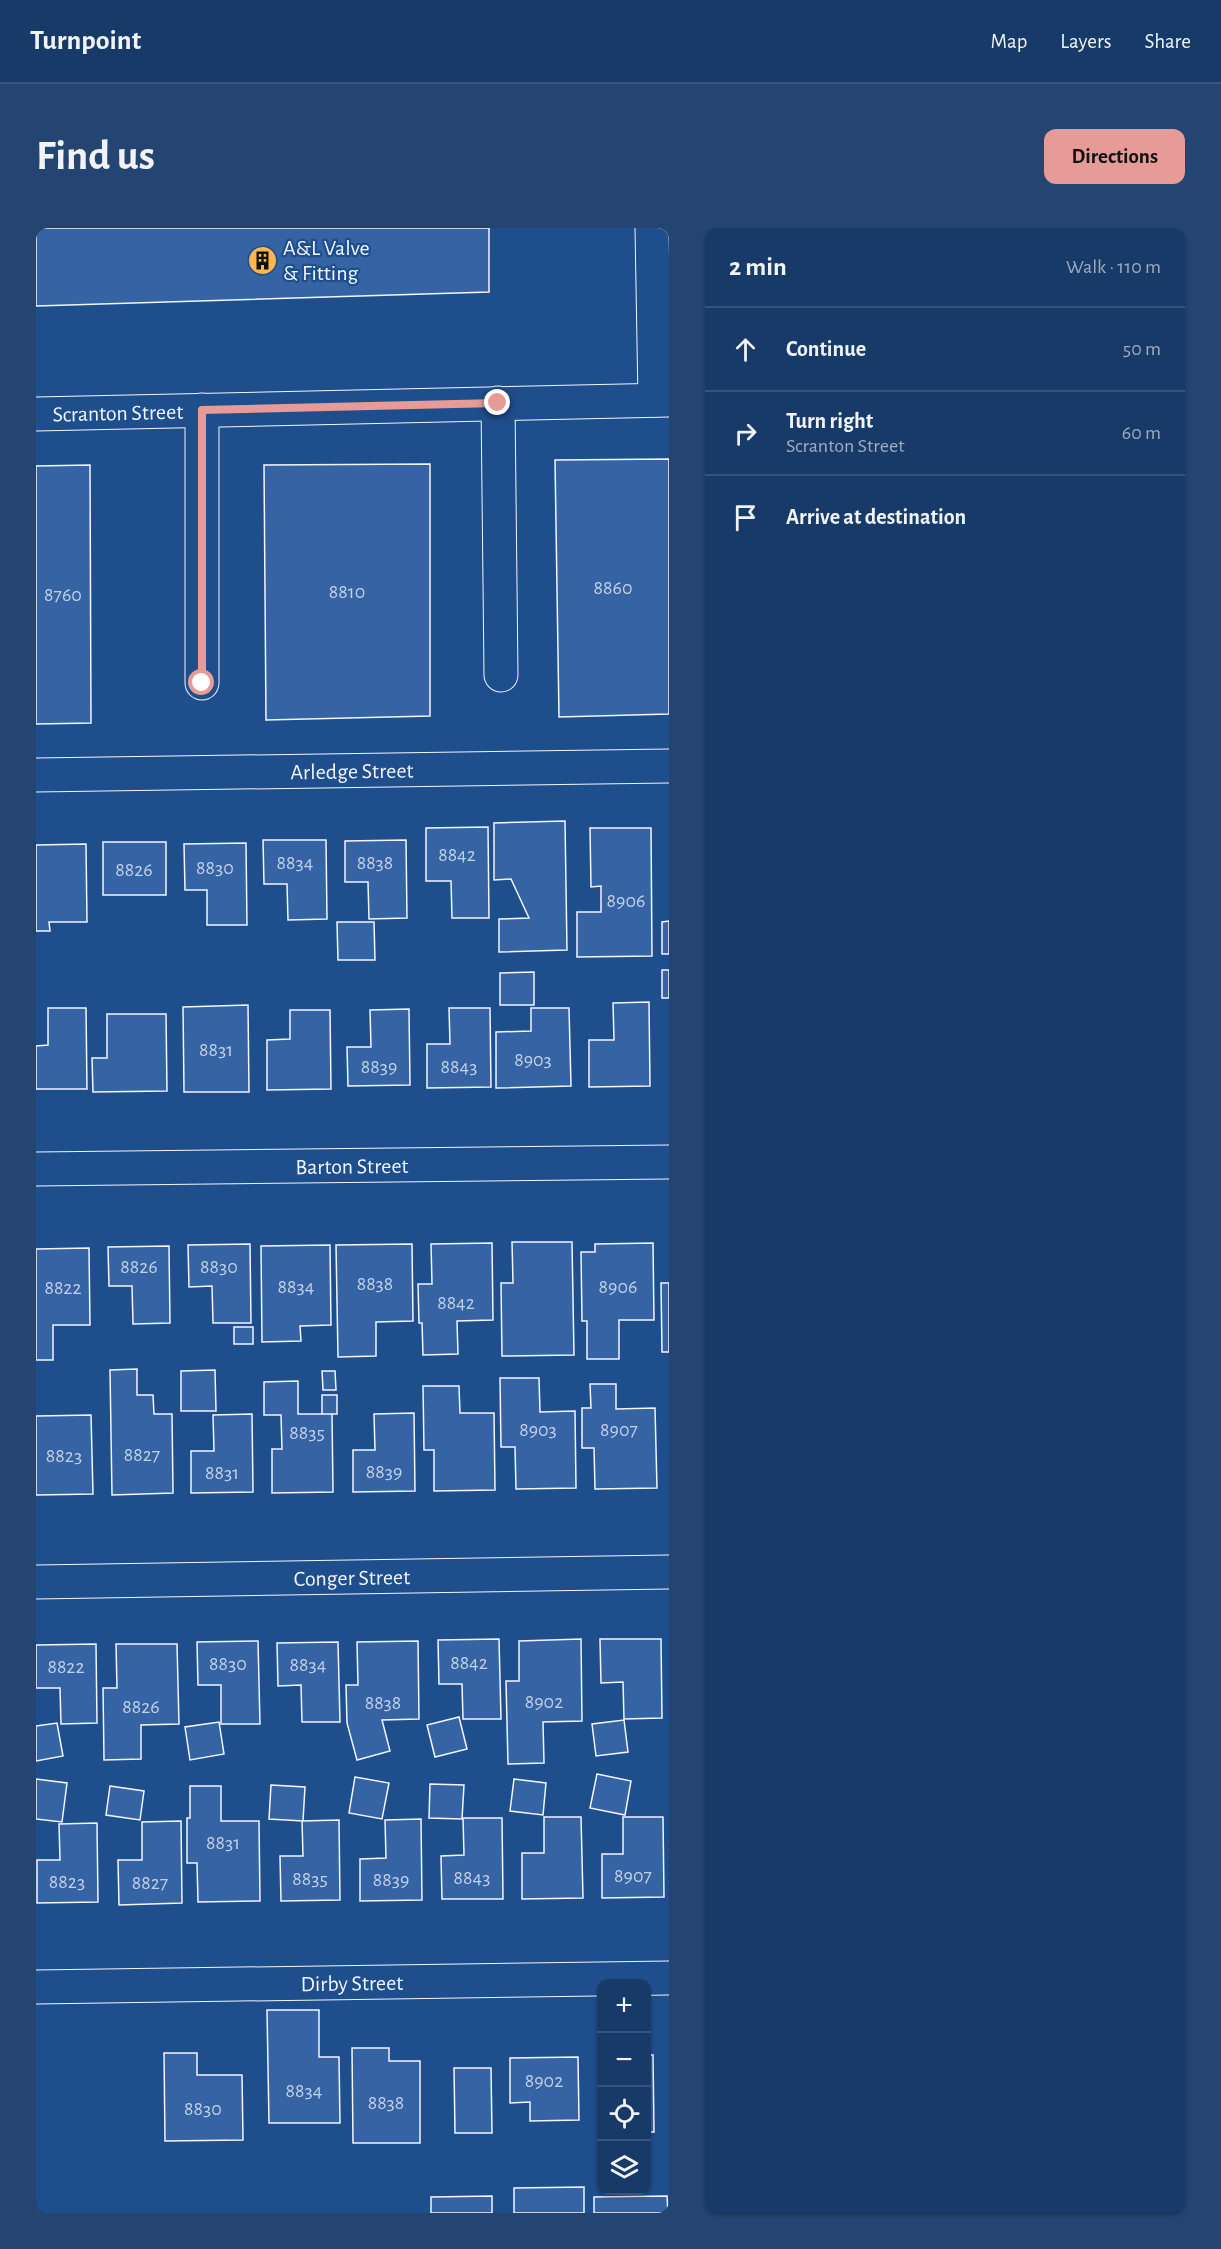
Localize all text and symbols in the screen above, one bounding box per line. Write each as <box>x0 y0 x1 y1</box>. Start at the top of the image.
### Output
text: Turnpoint <box>30 27 141 55</box>
text: Map <box>991 31 1027 52</box>
text: Layers <box>1060 31 1111 52</box>
text: Share <box>1144 31 1191 52</box>
button: Directions <box>1044 129 1185 184</box>
text: Find us <box>36 135 155 177</box>
place label: A&L Valve & Fitting <box>283 237 370 284</box>
building icon: A&L Valve & Fitting <box>246 244 278 276</box>
text: 2 min <box>729 254 787 280</box>
text: Walk · 110 m <box>1066 257 1161 277</box>
icon: ahead <box>729 333 762 366</box>
text: Continue <box>786 338 866 360</box>
text: 50 m <box>1123 339 1161 359</box>
route end <box>484 389 510 415</box>
street label: Scranton Street <box>52 401 184 426</box>
text: Turn right <box>786 410 873 432</box>
icon: right <box>729 417 762 450</box>
text: 60 m <box>1122 423 1161 443</box>
text: Scranton Street <box>786 436 905 456</box>
icon: arrive <box>729 501 762 534</box>
text: Arrive at destination <box>786 506 966 528</box>
house number: 8860 <box>594 578 632 598</box>
house number: 8810 <box>329 582 365 602</box>
house number: 8760 <box>44 585 82 605</box>
route start <box>188 669 214 695</box>
street label: Arledge Street <box>290 760 414 783</box>
house number: 8842 <box>438 845 476 865</box>
house number: 8834 <box>277 853 313 873</box>
house number: 8838 <box>357 853 393 873</box>
house number: 8830 <box>196 858 234 878</box>
house number: 8826 <box>115 860 153 880</box>
house number: 8906 <box>607 891 645 911</box>
house number: 8831 <box>199 1040 233 1060</box>
house number: 8903 <box>514 1050 552 1070</box>
house number: 8839 <box>361 1057 397 1077</box>
house number: 8843 <box>441 1057 477 1077</box>
street label: Barton Street <box>295 1155 409 1178</box>
house number: 8826 <box>120 1257 158 1277</box>
house number: 8830 <box>200 1257 238 1277</box>
house number: 8838 <box>357 1274 393 1294</box>
house number: 8834 <box>278 1277 314 1297</box>
house number: 8906 <box>599 1277 637 1297</box>
house number: 8822 <box>44 1278 82 1298</box>
house number: 8842 <box>437 1293 475 1313</box>
house number: 8903 <box>519 1420 557 1440</box>
house number: 8907 <box>600 1420 638 1440</box>
house number: 8835 <box>289 1423 325 1443</box>
house number: 8827 <box>124 1445 160 1465</box>
house number: 8823 <box>46 1446 82 1466</box>
house number: 8839 <box>366 1462 402 1482</box>
house number: 8831 <box>205 1463 239 1483</box>
street label: Conger Street <box>294 1566 410 1590</box>
house number: 8842 <box>450 1653 488 1673</box>
house number: 8830 <box>209 1654 247 1674</box>
house number: 8834 <box>290 1655 326 1675</box>
house number: 8822 <box>47 1657 85 1677</box>
house number: 8902 <box>525 1692 563 1712</box>
house number: 8838 <box>365 1693 401 1713</box>
house number: 8826 <box>122 1697 160 1717</box>
house number: 8831 <box>206 1833 240 1853</box>
house number: 8907 <box>614 1866 652 1886</box>
house number: 8843 <box>454 1868 490 1888</box>
house number: 8835 <box>292 1869 328 1889</box>
house number: 8839 <box>373 1870 409 1890</box>
house number: 8823 <box>49 1872 85 1892</box>
house number: 8827 <box>132 1873 168 1893</box>
street label: Dirby Street <box>301 1972 403 1995</box>
map controls <box>597 1979 651 2195</box>
button: + <box>597 1979 651 2033</box>
button: − <box>597 2033 651 2087</box>
house number: 8902 <box>525 2071 563 2091</box>
house number: 8834 <box>286 2081 322 2101</box>
button: locate <box>597 2087 651 2141</box>
house number: 8838 <box>368 2093 404 2113</box>
house number: 8830 <box>184 2099 222 2119</box>
button: layers <box>597 2141 651 2195</box>

